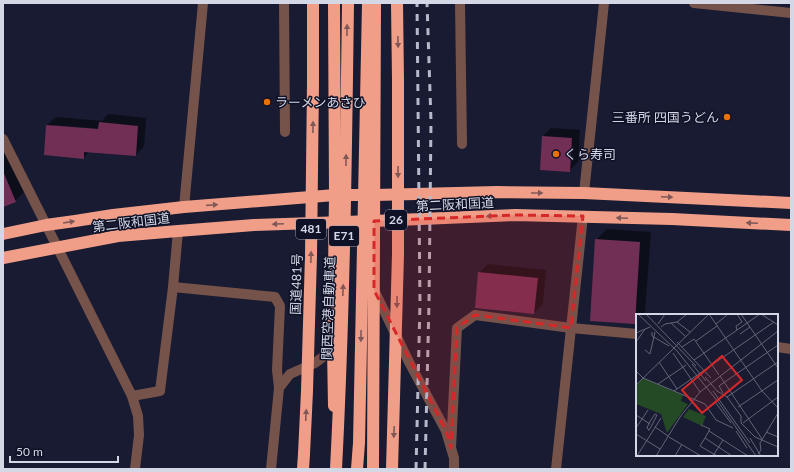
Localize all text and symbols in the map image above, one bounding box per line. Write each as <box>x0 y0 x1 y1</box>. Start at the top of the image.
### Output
one-way arrow <box>344 24 351 36</box>
one-way arrow <box>395 36 401 49</box>
place label: ラーメンあさひ <box>275 94 365 110</box>
marker: ラーメンあさひ <box>262 97 272 107</box>
place label: 三番所 四国うどん <box>612 109 719 125</box>
marker: 三番所 四国うどん <box>722 112 732 122</box>
one-way arrow <box>310 120 316 133</box>
place label: くら寿司 <box>564 146 616 162</box>
marker: くら寿司 <box>551 149 561 159</box>
one-way arrow <box>343 153 349 166</box>
one-way arrow <box>395 166 401 179</box>
one-way arrow <box>531 190 544 196</box>
street label: 第二阪和国道 <box>416 194 494 214</box>
one-way arrow <box>661 194 674 200</box>
one-way arrow <box>206 201 218 208</box>
street label: 第二阪和国道 <box>91 209 171 235</box>
road number: 26 <box>385 210 407 230</box>
one-way arrow <box>485 213 498 219</box>
one-way arrow <box>616 214 628 221</box>
one-way arrow <box>63 219 75 225</box>
road number: 481 <box>296 219 326 239</box>
one-way arrow <box>745 220 758 226</box>
one-way arrow <box>271 221 284 227</box>
road number: E71 <box>329 226 359 246</box>
one-way arrow <box>308 250 314 263</box>
street label: 国道481号 <box>287 253 305 315</box>
street label: 関西空港自動車道 <box>318 256 338 360</box>
one-way arrow <box>340 283 346 296</box>
one-way arrow <box>394 296 400 309</box>
inset map <box>636 314 778 456</box>
one-way arrow <box>358 330 364 343</box>
one-way arrow <box>302 409 309 421</box>
one-way arrow <box>390 426 397 438</box>
scale bar <box>10 438 118 464</box>
text: 50 m <box>16 444 43 459</box>

